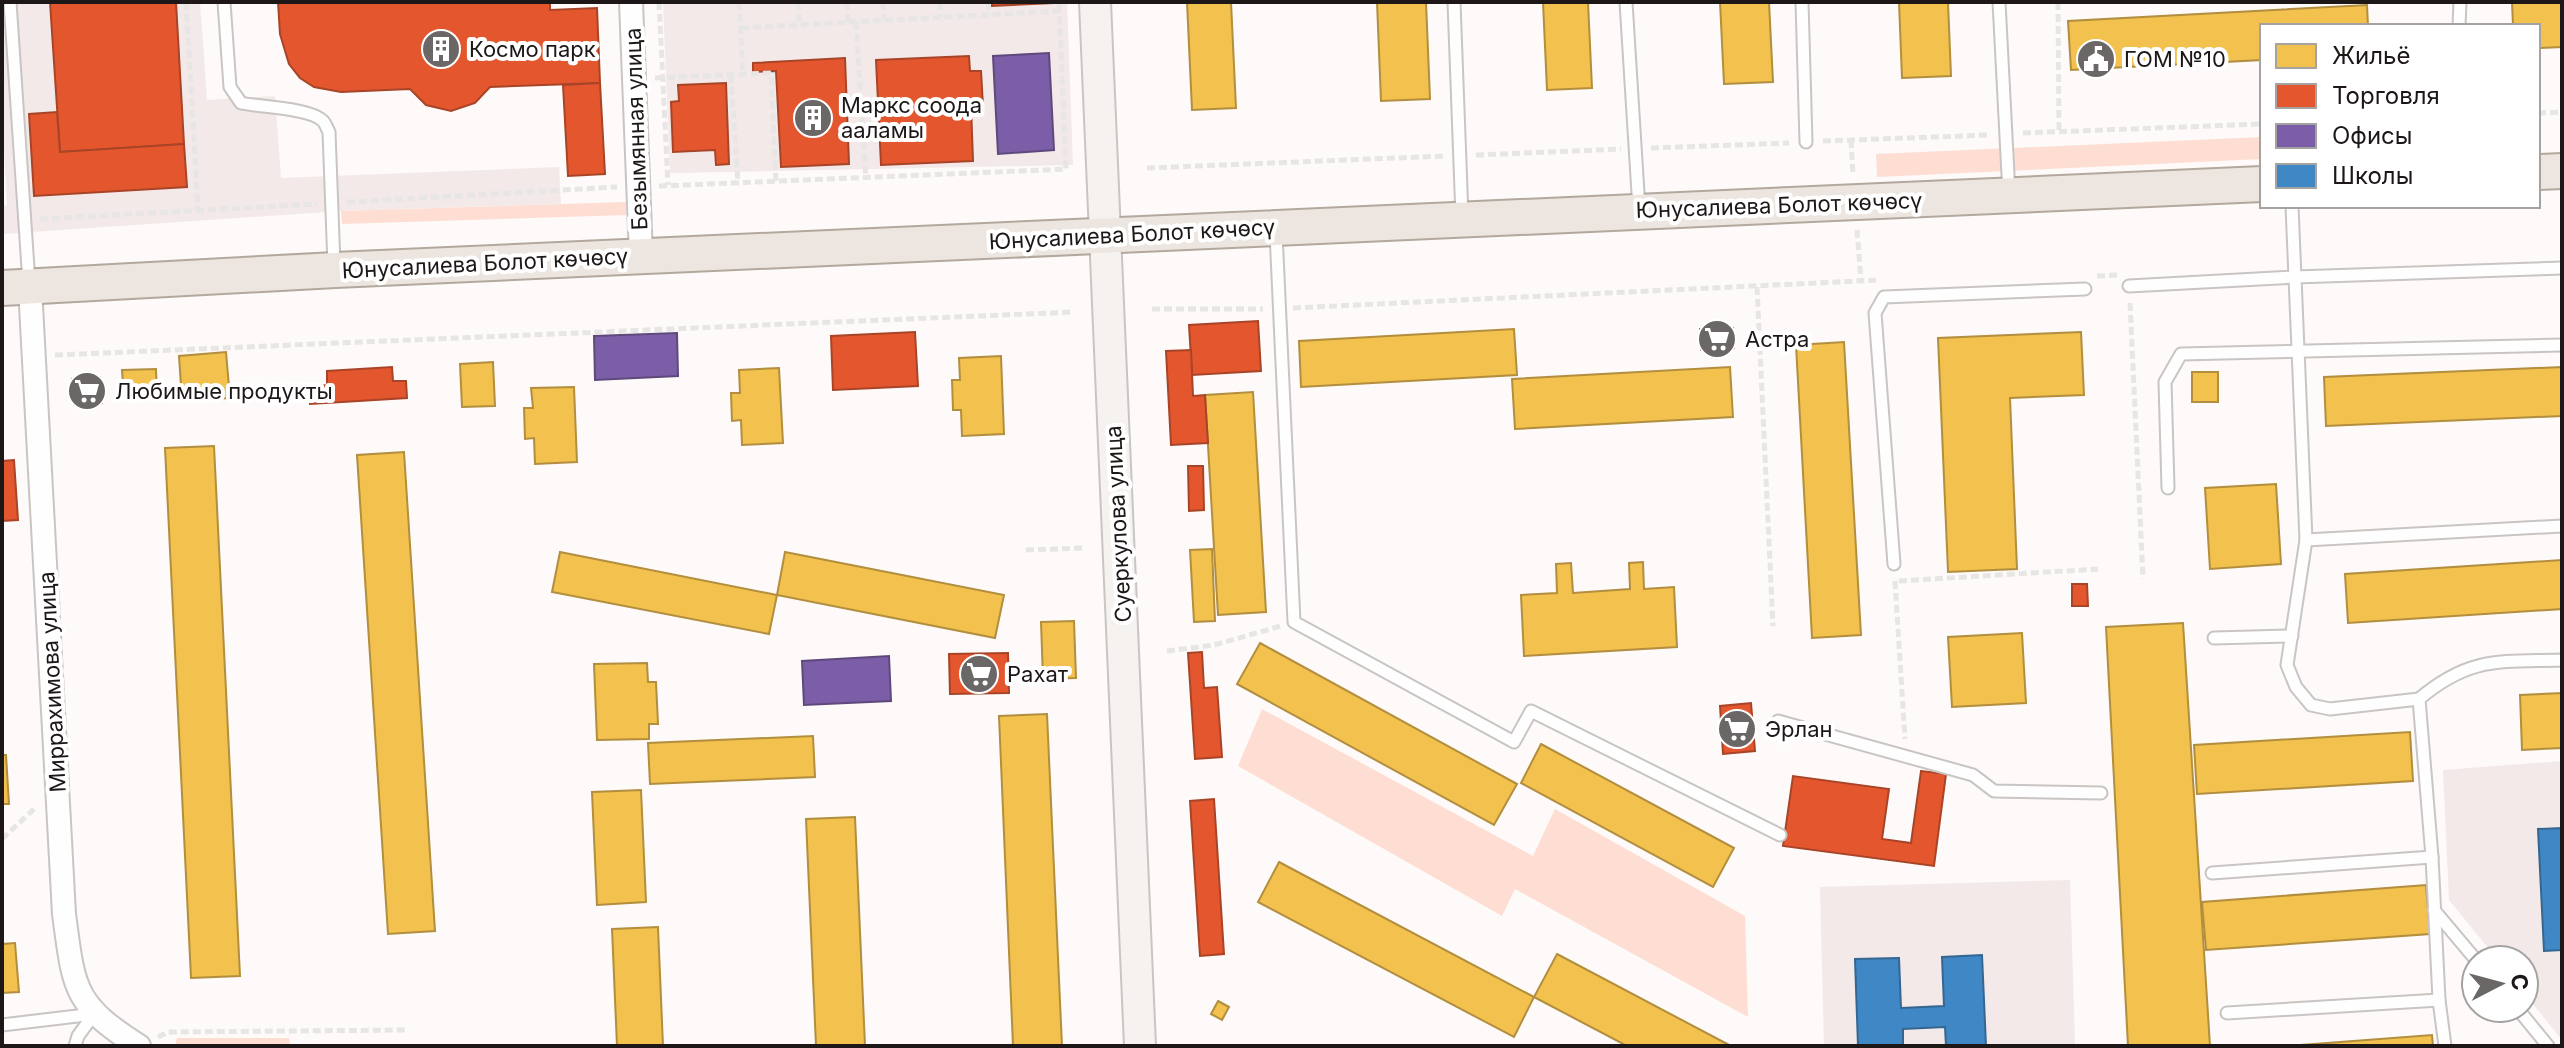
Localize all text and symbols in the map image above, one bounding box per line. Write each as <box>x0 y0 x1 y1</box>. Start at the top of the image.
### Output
legend <box>2260 24 2540 208</box>
street label: Безымянная улица <box>619 27 653 231</box>
building icon: Космо парк <box>420 28 462 70</box>
place label: Космо парк <box>469 36 596 62</box>
public building icon: ГОМ №10 <box>2075 38 2117 80</box>
text: Жильё <box>2332 41 2410 70</box>
place label: ГОМ №10 <box>2124 46 2226 72</box>
text: Торговля <box>2332 81 2440 110</box>
place label: Маркс соода ааламы <box>841 92 982 143</box>
building icon: Маркс соода ааламы <box>792 97 834 139</box>
text: Офисы <box>2332 121 2412 150</box>
text: Школы <box>2332 161 2413 190</box>
street label: Юнусалиева Болот көчөсү <box>1635 187 1923 223</box>
street label: Юнусалиева Болот көчөсү <box>988 214 1276 254</box>
street label: Юнусалиева Болот көчөсү <box>341 243 629 283</box>
supermarket icon: Астра <box>1696 318 1738 360</box>
place label: Астра <box>1745 326 1809 352</box>
supermarket icon: Любимые продукты <box>66 370 108 412</box>
place label: Любимые продукты <box>115 378 333 404</box>
street label: Суеркулова улица <box>1100 425 1136 623</box>
street label: Миррахимова улица <box>33 571 71 793</box>
supermarket icon: Рахат <box>958 653 1000 695</box>
place label: Рахат <box>1007 661 1069 687</box>
supermarket icon: Эрлан <box>1716 708 1758 750</box>
place label: Эрлан <box>1765 716 1833 742</box>
north arrow <box>2460 944 2540 1024</box>
text: С <box>2506 972 2534 991</box>

